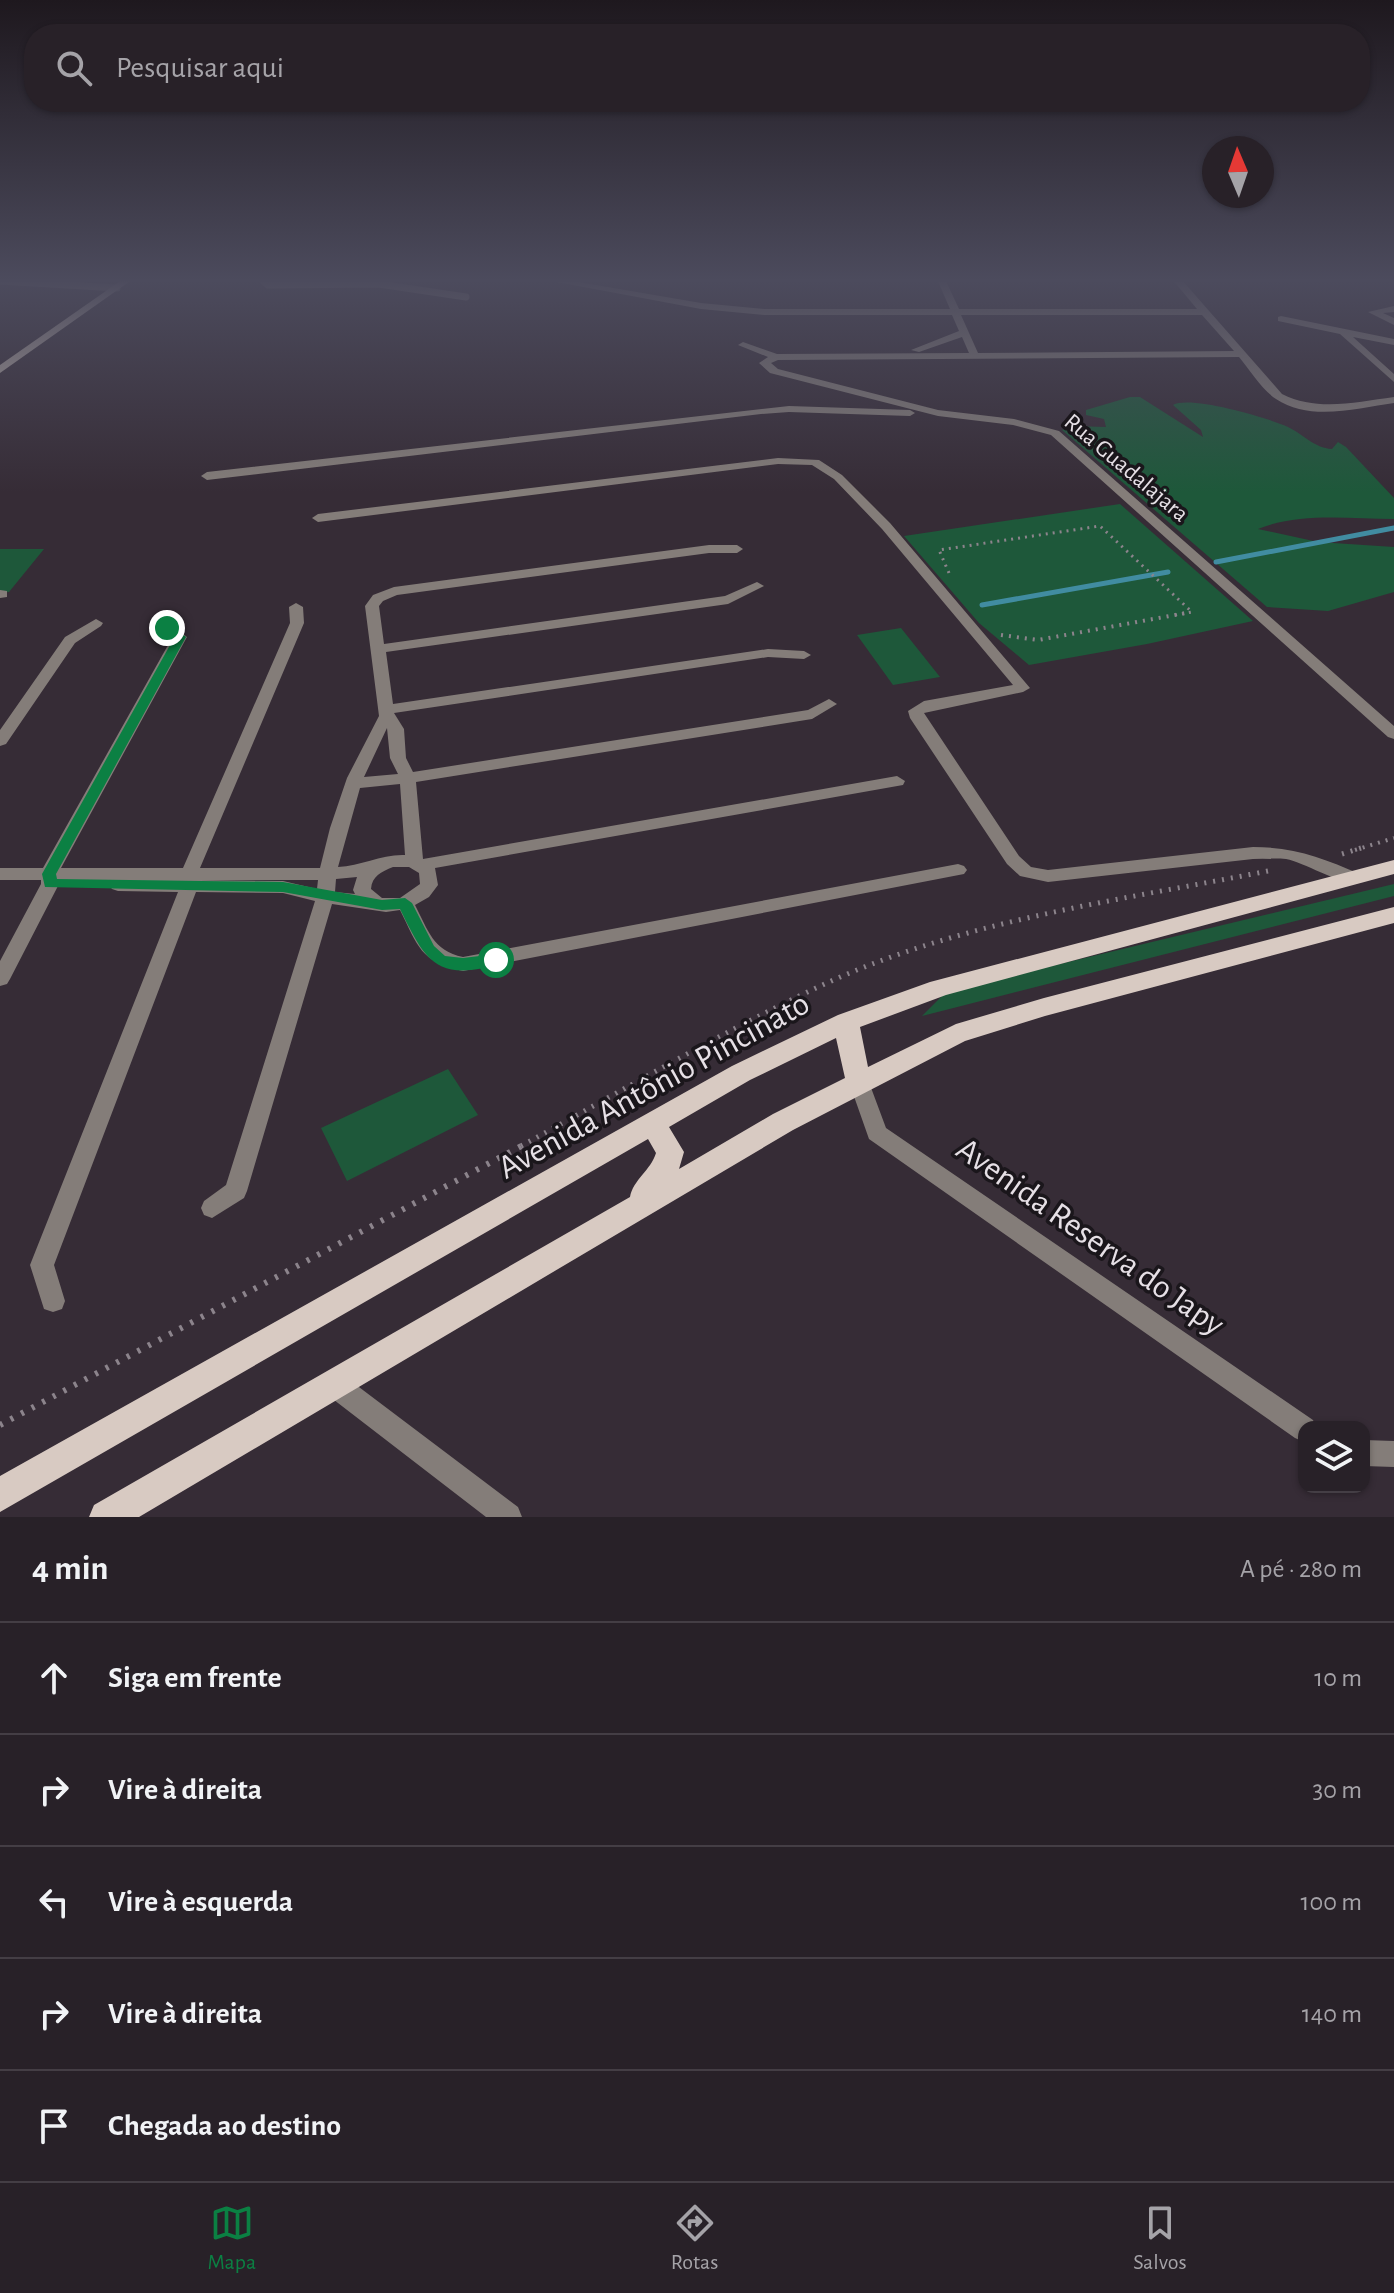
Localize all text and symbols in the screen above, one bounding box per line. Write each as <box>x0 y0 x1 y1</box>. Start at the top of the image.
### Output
search box <box>24 24 1370 112</box>
icon: search <box>52 46 96 90</box>
text: Pesquisar aqui <box>116 53 284 83</box>
north arrow <box>1202 136 1274 208</box>
street label: Rua Guadalajara <box>1059 409 1193 527</box>
route end <box>149 610 185 646</box>
route start <box>478 942 514 978</box>
street label: Avenida Antônio Pincinato <box>493 986 815 1186</box>
street label: Avenida Reserva do Japy <box>950 1132 1230 1342</box>
map controls <box>1298 1421 1370 1493</box>
button: layers <box>1298 1421 1370 1493</box>
text: 4 min <box>32 1552 109 1586</box>
text: A pé · 280 m <box>1240 1556 1362 1582</box>
icon: ahead <box>32 1656 76 1700</box>
text: Siga em frente <box>108 1663 282 1693</box>
text: 10 m <box>1314 1665 1362 1691</box>
icon: right <box>32 1768 76 1812</box>
text: Vire à direita <box>108 1775 262 1805</box>
text: 30 m <box>1312 1777 1362 1803</box>
icon: left <box>32 1880 76 1924</box>
text: Vire à esquerda <box>108 1887 293 1917</box>
text: 100 m <box>1301 1889 1362 1915</box>
icon: right <box>32 1992 76 2036</box>
text: Vire à direita <box>108 1999 262 2029</box>
text: 140 m <box>1302 2001 1362 2027</box>
icon: arrive <box>32 2104 76 2148</box>
text: Chegada ao destino <box>108 2111 341 2141</box>
tab: Mapa <box>207 2201 256 2275</box>
tab: Rotas <box>671 2201 718 2275</box>
tab: Salvos <box>1133 2201 1187 2275</box>

